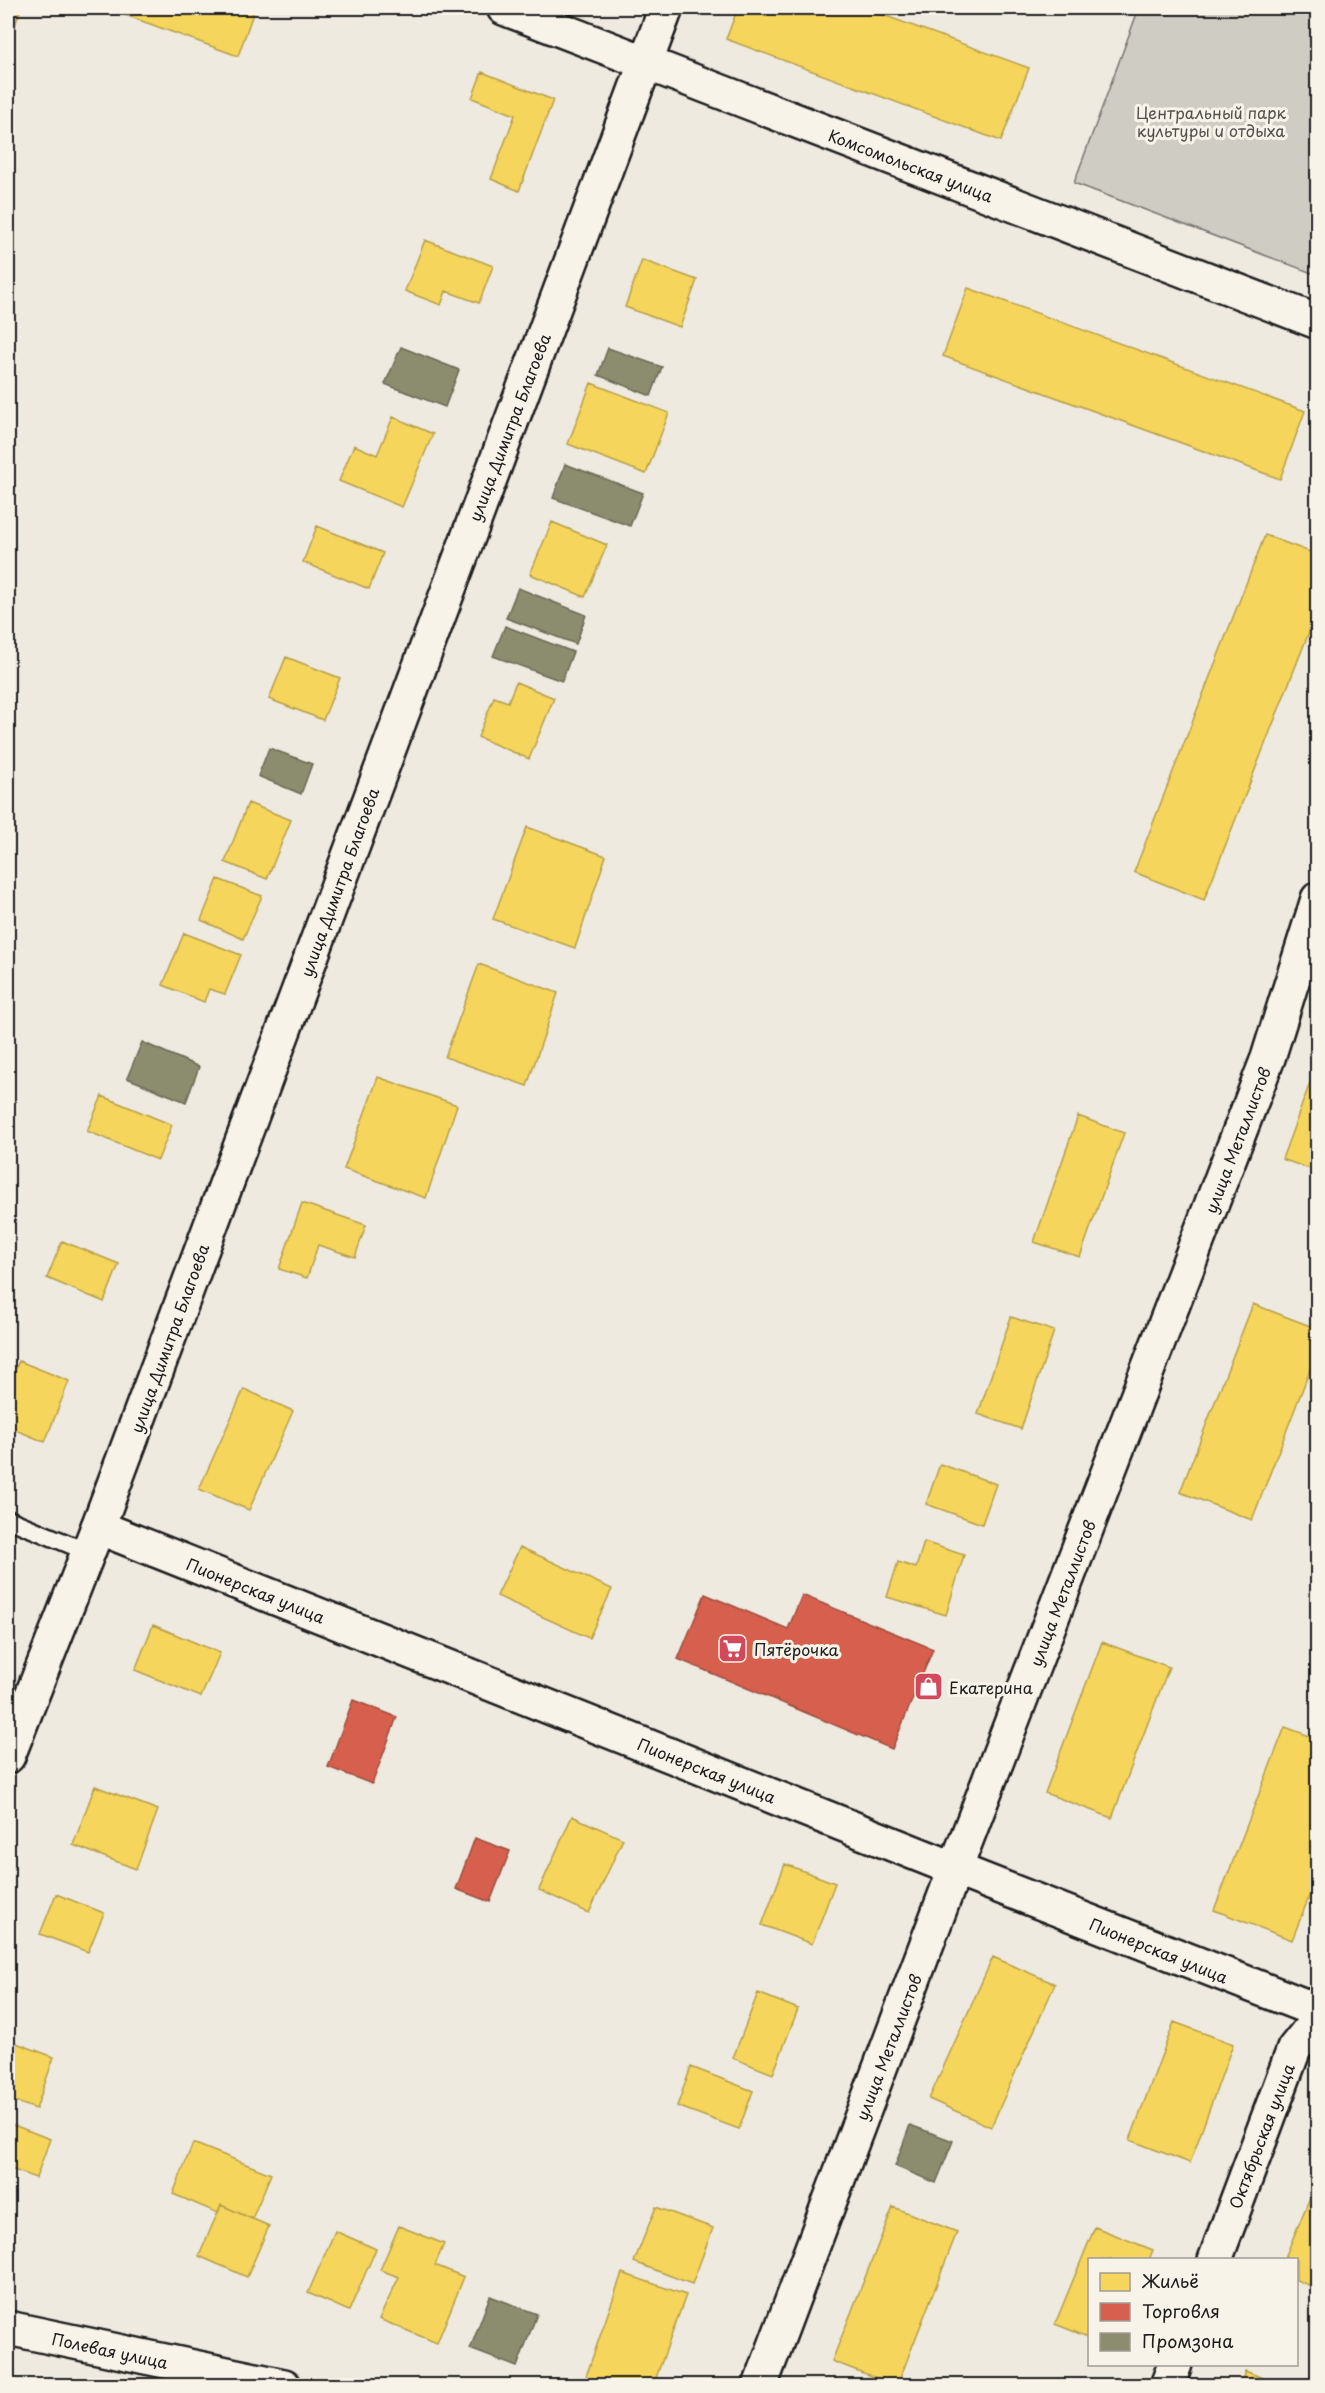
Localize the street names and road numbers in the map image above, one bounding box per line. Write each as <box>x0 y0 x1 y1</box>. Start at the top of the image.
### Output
street label: Комсомольская улица <box>825 123 997 207</box>
street label: улица Димитра Благоева <box>462 330 556 524</box>
street label: улица Димитра Благоева <box>294 784 384 980</box>
street label: улица Металлистов <box>1198 1063 1276 1217</box>
street label: улица Димитра Благоева <box>124 1240 214 1436</box>
street label: улица Металлистов <box>1023 1516 1101 1670</box>
street label: Пионерская улица <box>183 1551 329 1629</box>
street label: Пионерская улица <box>634 1731 780 1809</box>
street label: Пионерская улица <box>1086 1911 1232 1989</box>
street label: улица Металлистов <box>849 1970 927 2124</box>
street label: Октябрьская улица <box>1222 2060 1300 2212</box>
street label: Полевая улица <box>50 2326 170 2374</box>

